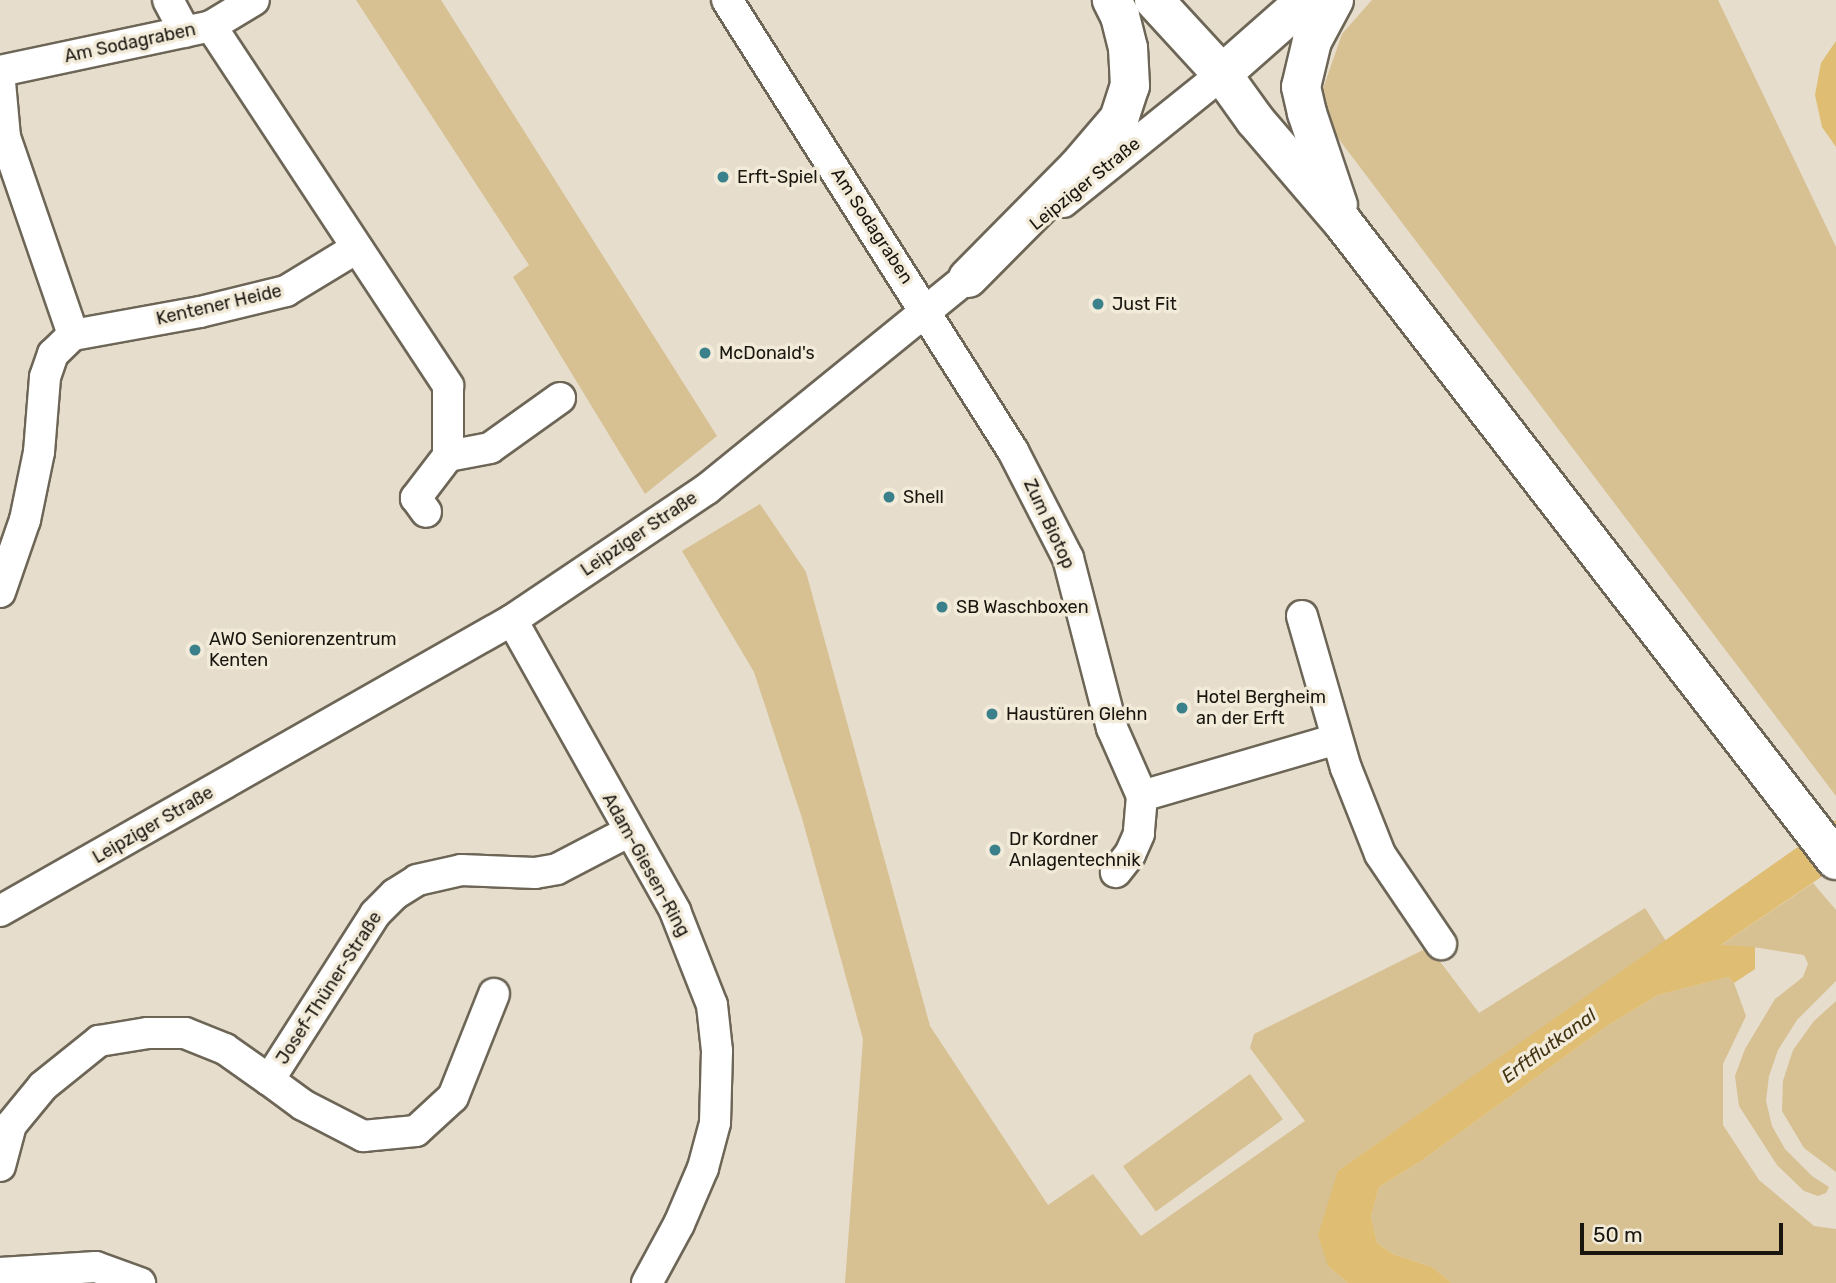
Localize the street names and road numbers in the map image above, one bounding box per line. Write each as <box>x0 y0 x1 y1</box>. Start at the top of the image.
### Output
street label: Am Sodagraben <box>62 19 198 67</box>
street label: Leipziger Straße <box>1025 133 1145 235</box>
street label: Am Sodagraben <box>827 164 917 288</box>
street label: Kentener Heide <box>154 280 284 330</box>
street label: Zum Biotop <box>1019 476 1079 572</box>
street label: Leipziger Straße <box>577 487 701 581</box>
street label: Leipziger Straße <box>89 782 217 868</box>
street label: Adam-Giesen-Ring <box>598 790 694 940</box>
street label: Josef-Thüner-Straße <box>272 908 386 1068</box>

